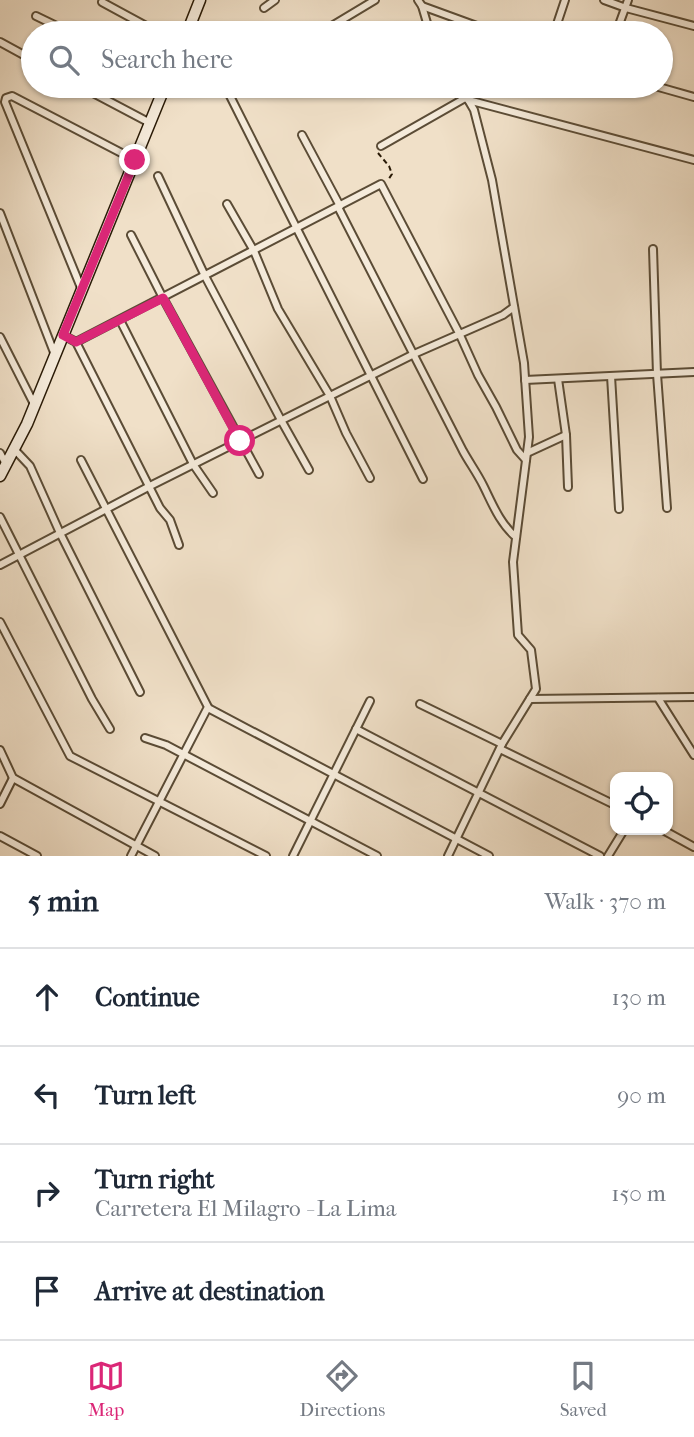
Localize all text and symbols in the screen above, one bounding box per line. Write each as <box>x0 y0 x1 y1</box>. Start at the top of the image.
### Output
search box <box>21 21 673 98</box>
icon: search <box>45 41 83 79</box>
text: Search here <box>101 44 233 75</box>
route end <box>119 144 150 175</box>
route start <box>224 425 255 456</box>
map controls <box>610 772 673 835</box>
button: locate <box>610 772 673 835</box>
text: 5 min <box>28 884 99 919</box>
text: Walk · 370 m <box>544 888 666 915</box>
icon: ahead <box>28 978 66 1016</box>
text: Continue <box>95 982 200 1013</box>
text: 130 m <box>612 984 666 1011</box>
icon: left <box>28 1076 66 1114</box>
text: Turn left <box>95 1080 196 1111</box>
text: 90 m <box>617 1082 666 1109</box>
text: Turn right <box>95 1164 215 1195</box>
icon: right <box>28 1174 66 1212</box>
text: 150 m <box>611 1180 666 1207</box>
text: Carretera El Milagro - La Lima <box>95 1195 397 1222</box>
icon: arrive <box>28 1272 66 1310</box>
text: Arrive at destination <box>95 1276 325 1307</box>
tab: Map <box>87 1357 125 1421</box>
tab: Directions <box>300 1357 385 1421</box>
tab: Saved <box>560 1357 607 1421</box>

